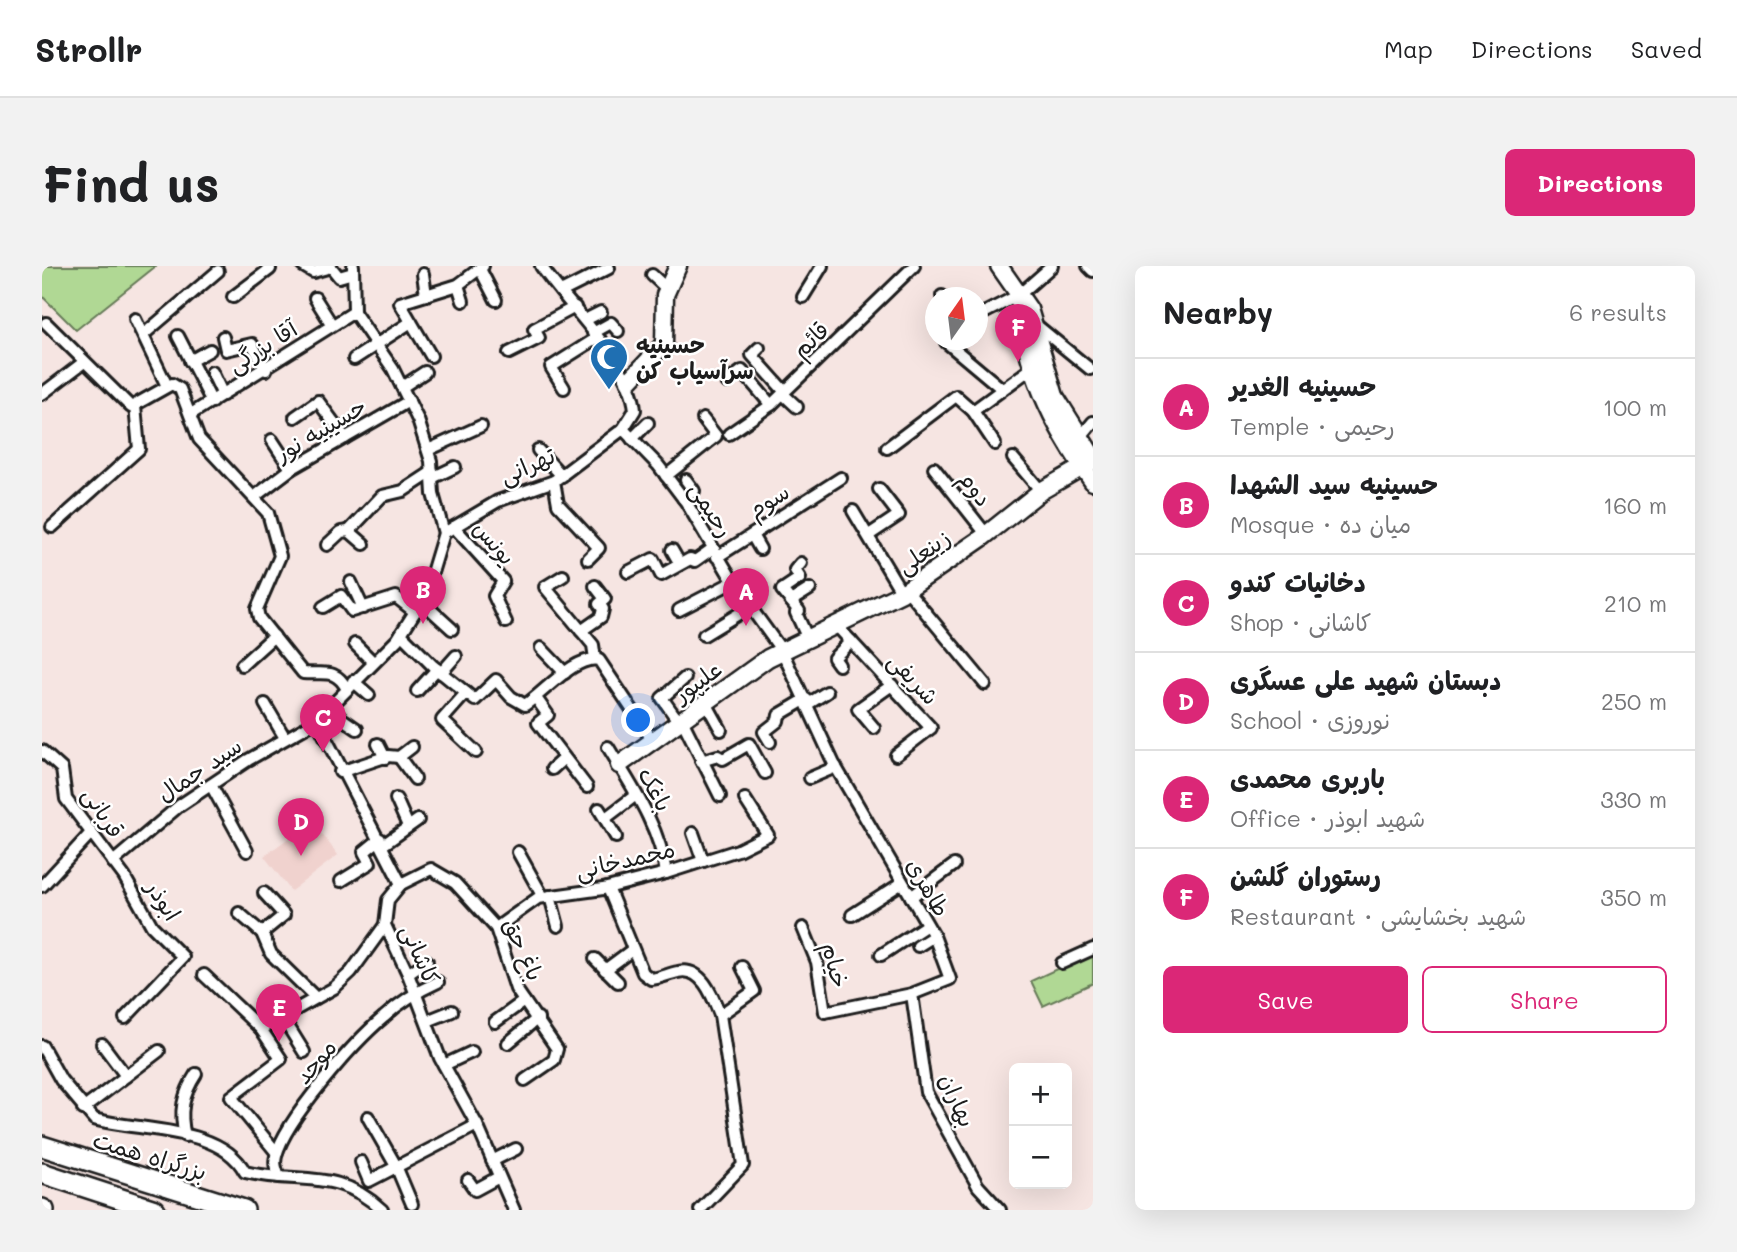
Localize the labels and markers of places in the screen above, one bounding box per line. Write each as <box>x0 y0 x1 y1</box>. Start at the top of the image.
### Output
pin: F <box>995 304 1041 362</box>
place label: حسینیه سرآسیاب کن <box>636 329 754 385</box>
mosque icon: حسینیه سرآسیاب کن <box>588 336 630 391</box>
pin: B <box>400 566 446 624</box>
pin: A <box>723 568 769 626</box>
pin: C <box>300 694 346 752</box>
pin: D <box>278 798 324 856</box>
pin: E <box>256 984 302 1042</box>

